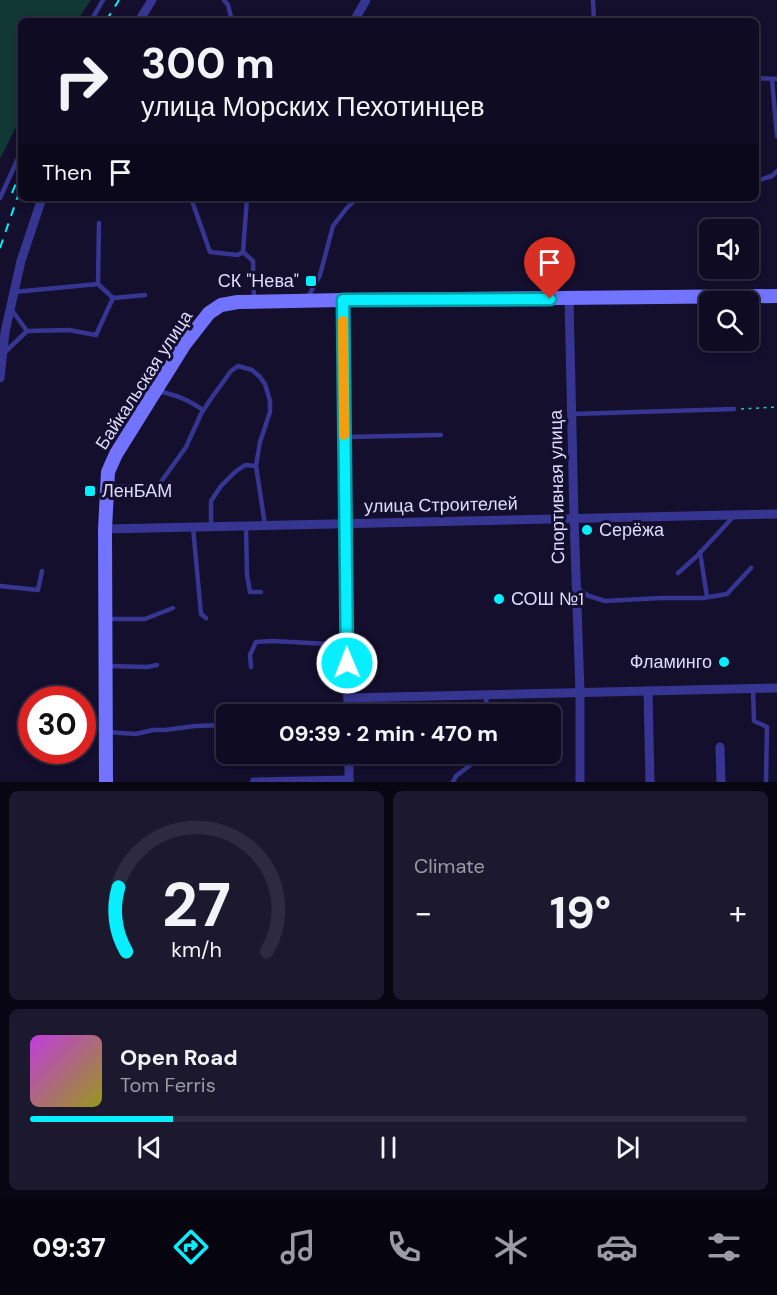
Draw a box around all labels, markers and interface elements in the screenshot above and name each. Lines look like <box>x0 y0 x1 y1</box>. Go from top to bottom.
text: 300 m <box>141 36 275 91</box>
icon: right <box>42 42 120 120</box>
text: улица Морских Пехотинцев <box>141 89 485 124</box>
icon: arrive <box>104 156 137 189</box>
text: Then <box>42 158 92 187</box>
map controls <box>699 219 759 351</box>
button: sound <box>699 219 759 279</box>
pin <box>524 237 575 299</box>
icon: arrive <box>533 246 566 279</box>
place label: СК "Нева" <box>218 269 299 293</box>
marker: СК "Нева" <box>304 274 318 288</box>
button: search <box>699 291 759 351</box>
street label: Байкальская улица <box>90 305 199 454</box>
street label: Спортивная улица <box>544 409 570 564</box>
place label: ЛенБАМ <box>102 479 172 503</box>
marker: ЛенБАМ <box>83 484 97 498</box>
street label: улица Строителей <box>364 492 518 518</box>
place label: Серёжа <box>599 518 665 542</box>
marker: Серёжа <box>580 523 594 537</box>
place label: СОШ №1 <box>511 587 584 611</box>
marker: СОШ №1 <box>492 592 506 606</box>
position arrow <box>315 631 379 695</box>
place label: Фламинго <box>630 650 712 674</box>
marker: Фламинго <box>717 655 731 669</box>
speed limit sign: 30 <box>18 686 96 764</box>
text: 09:39 · 2 min · 470 m <box>279 719 498 748</box>
text: Climate <box>414 853 485 879</box>
text: 27 <box>162 864 231 945</box>
text: 19° <box>550 883 611 942</box>
text: − <box>414 891 432 934</box>
text: + <box>729 891 747 934</box>
text: km/h <box>171 937 222 965</box>
text: Open Road <box>120 1043 238 1072</box>
text: Tom Ferris <box>120 1072 216 1098</box>
icon: previous <box>133 1131 166 1164</box>
icon: pause <box>372 1131 405 1164</box>
icon: next <box>611 1131 644 1164</box>
icon: directions <box>170 1226 212 1268</box>
icon: music <box>277 1226 319 1268</box>
icon: phone <box>383 1226 425 1268</box>
icon: climate <box>490 1226 532 1268</box>
icon: car <box>596 1226 638 1268</box>
icon: filters <box>703 1226 745 1268</box>
text: 09:37 <box>32 1230 106 1265</box>

